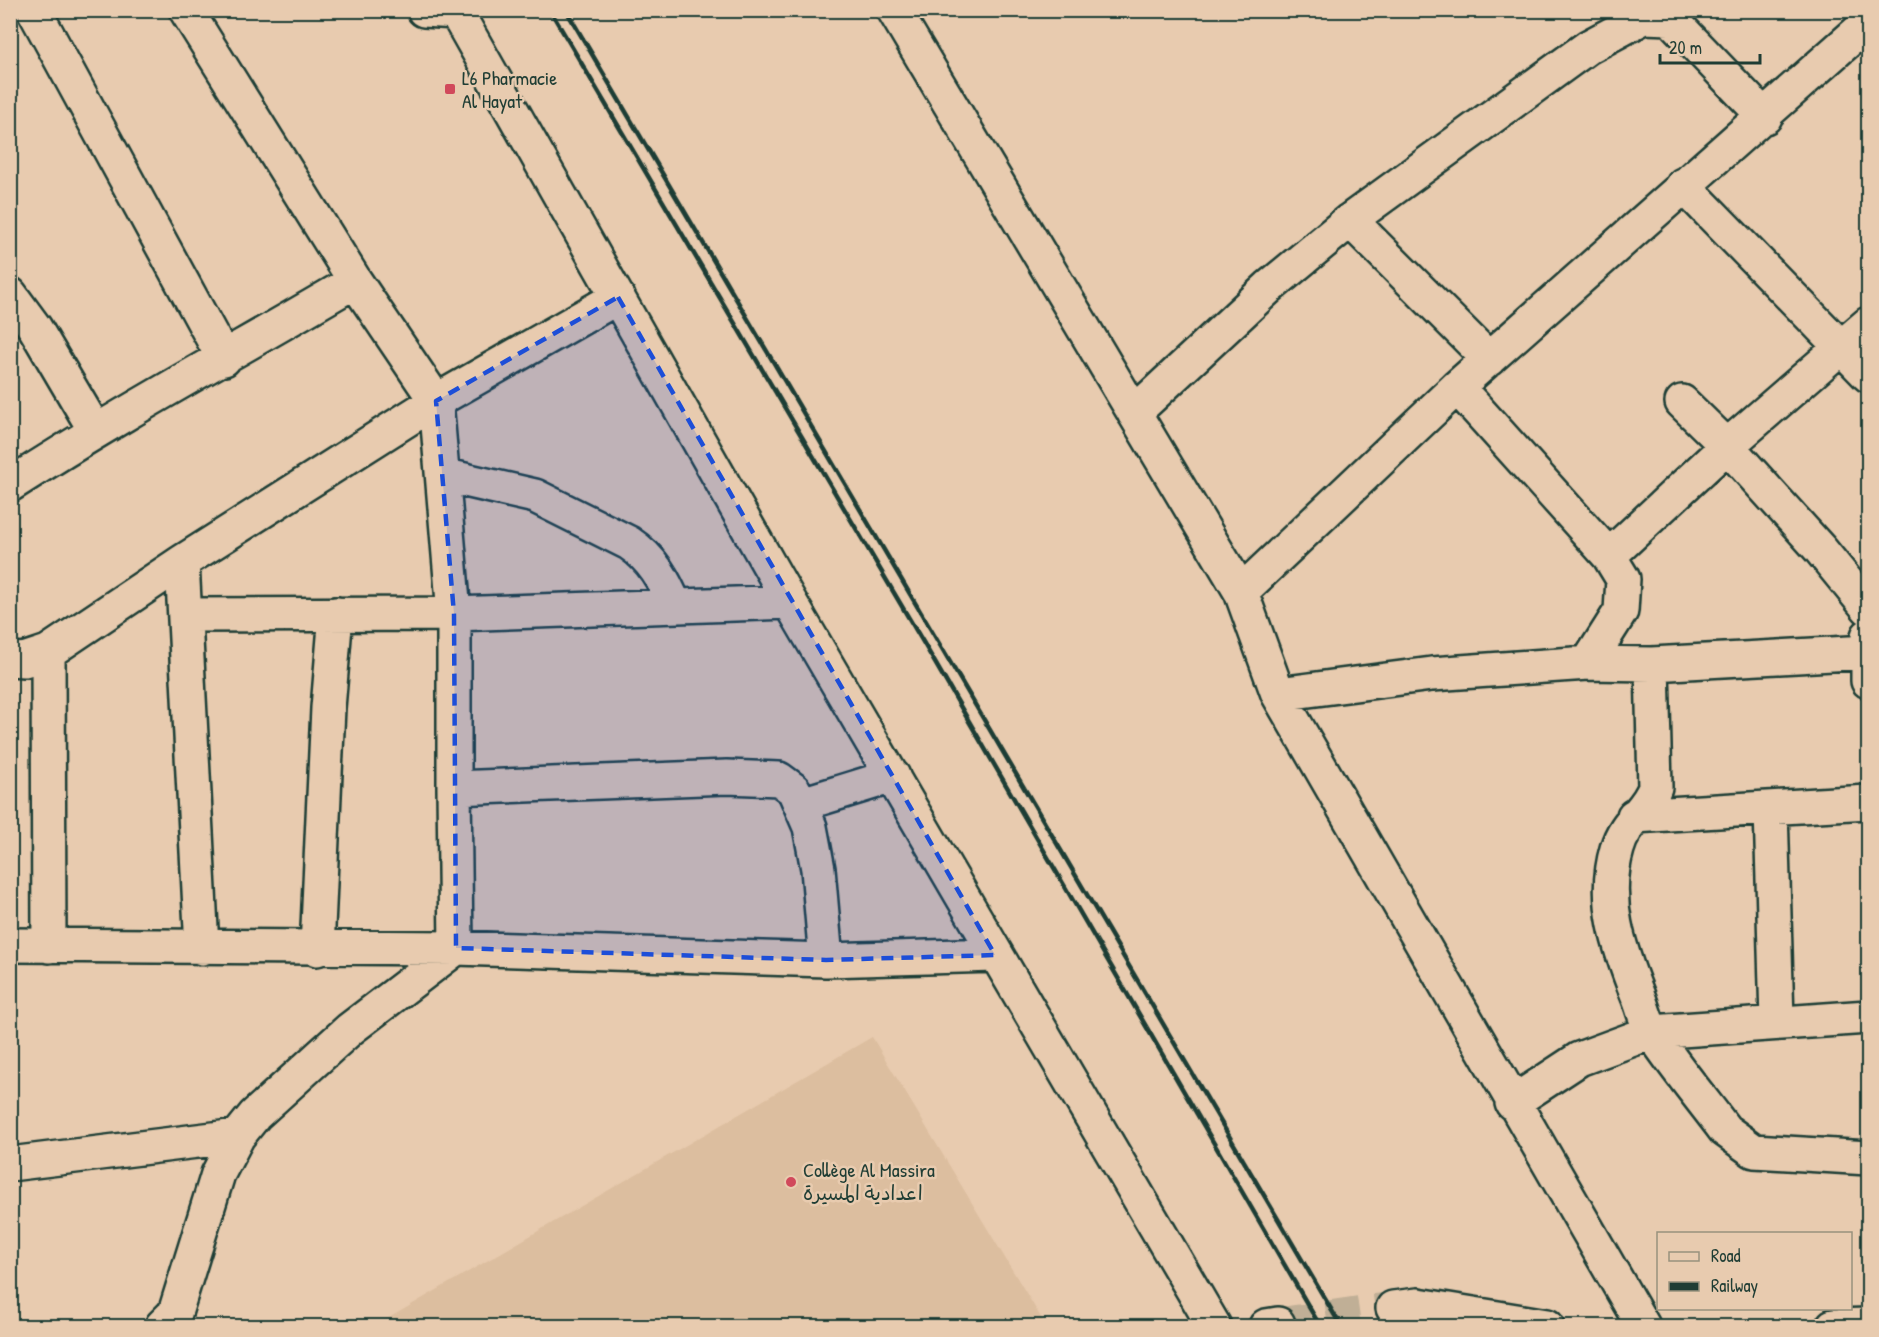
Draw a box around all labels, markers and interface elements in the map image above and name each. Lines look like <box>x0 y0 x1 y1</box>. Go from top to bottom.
scale bar <box>1660 27 1760 65</box>
text: 20 m <box>1669 35 1702 60</box>
place label: L6 Pharmacie Al Hayat <box>462 64 557 114</box>
marker: L6 Pharmacie Al Hayat <box>443 82 457 96</box>
place label: Collège Al Massira اعدادية المسيرة <box>803 1156 935 1206</box>
marker: Collège Al Massira اعدادية المسيرة <box>784 1175 798 1189</box>
legend <box>1657 1232 1852 1310</box>
text: Road <box>1711 1243 1741 1268</box>
text: Railway <box>1711 1273 1758 1298</box>

